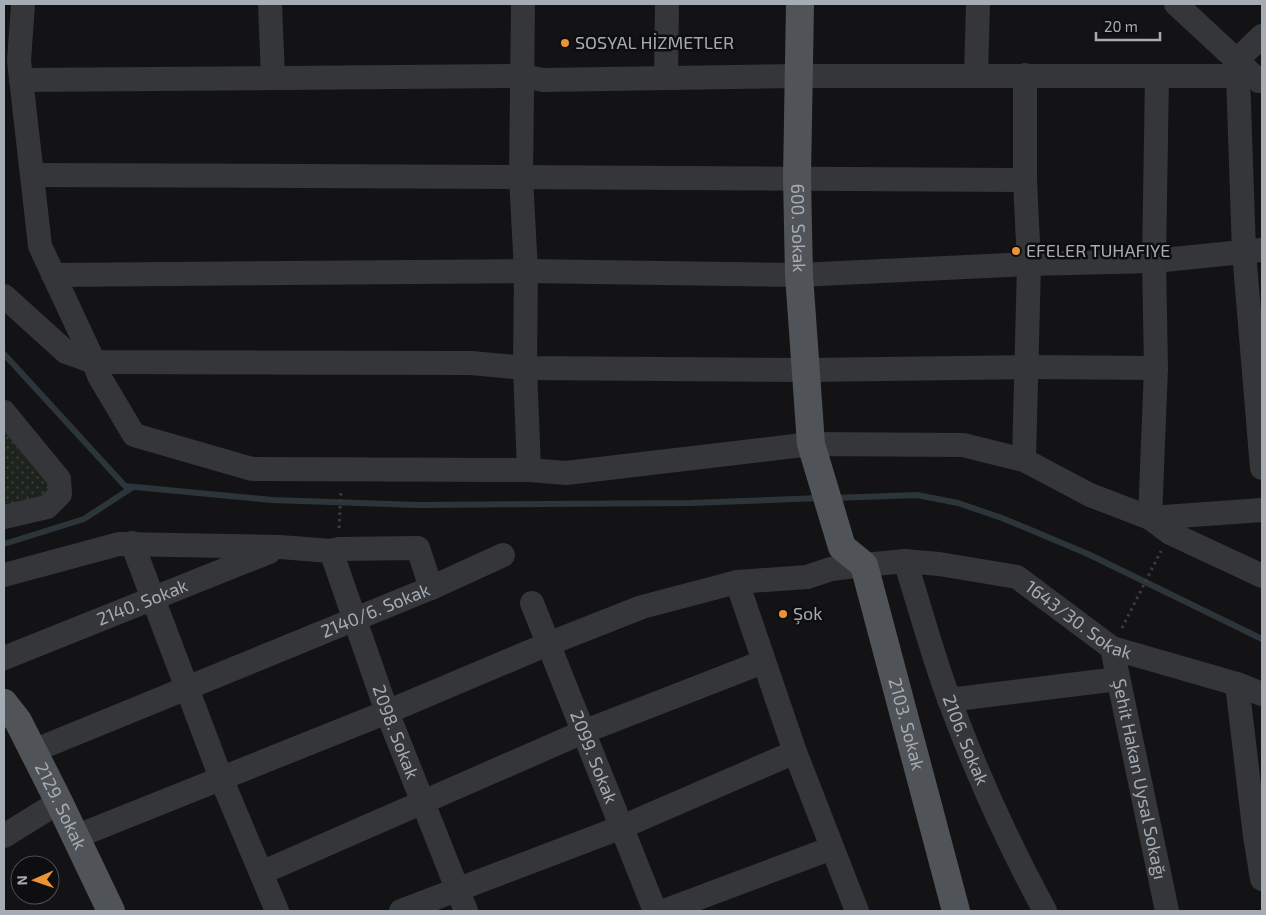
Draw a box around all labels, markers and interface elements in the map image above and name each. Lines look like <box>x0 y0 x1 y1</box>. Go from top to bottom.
scale bar <box>1096 10 1160 42</box>
text: 20 m <box>1104 17 1138 35</box>
place label: SOSYAL HİZMETLER <box>575 31 734 53</box>
marker: SOSYAL HİZMETLER <box>559 37 571 49</box>
street label: 600. Sokak <box>787 183 811 273</box>
place label: EFELER TUHAFIYE <box>1026 239 1170 261</box>
marker: EFELER TUHAFIYE <box>1010 245 1022 257</box>
street label: 2140. Sokak <box>93 574 191 630</box>
street label: 1643/30. Sokak <box>1021 575 1134 663</box>
street label: 2140/6. Sokak <box>317 578 433 642</box>
place label: Şok <box>793 602 822 625</box>
marker: Şok <box>777 608 789 620</box>
street label: 2103. Sokak <box>884 675 930 772</box>
street label: Şehit Hakan Uysal Sokağı <box>1108 677 1172 881</box>
street label: 2098. Sokak <box>368 682 424 782</box>
street label: 2106. Sokak <box>938 692 994 788</box>
street label: 2099. Sokak <box>566 707 623 807</box>
street label: 2129. Sokak <box>31 758 92 853</box>
north arrow <box>10 855 60 905</box>
text: N <box>13 875 30 886</box>

